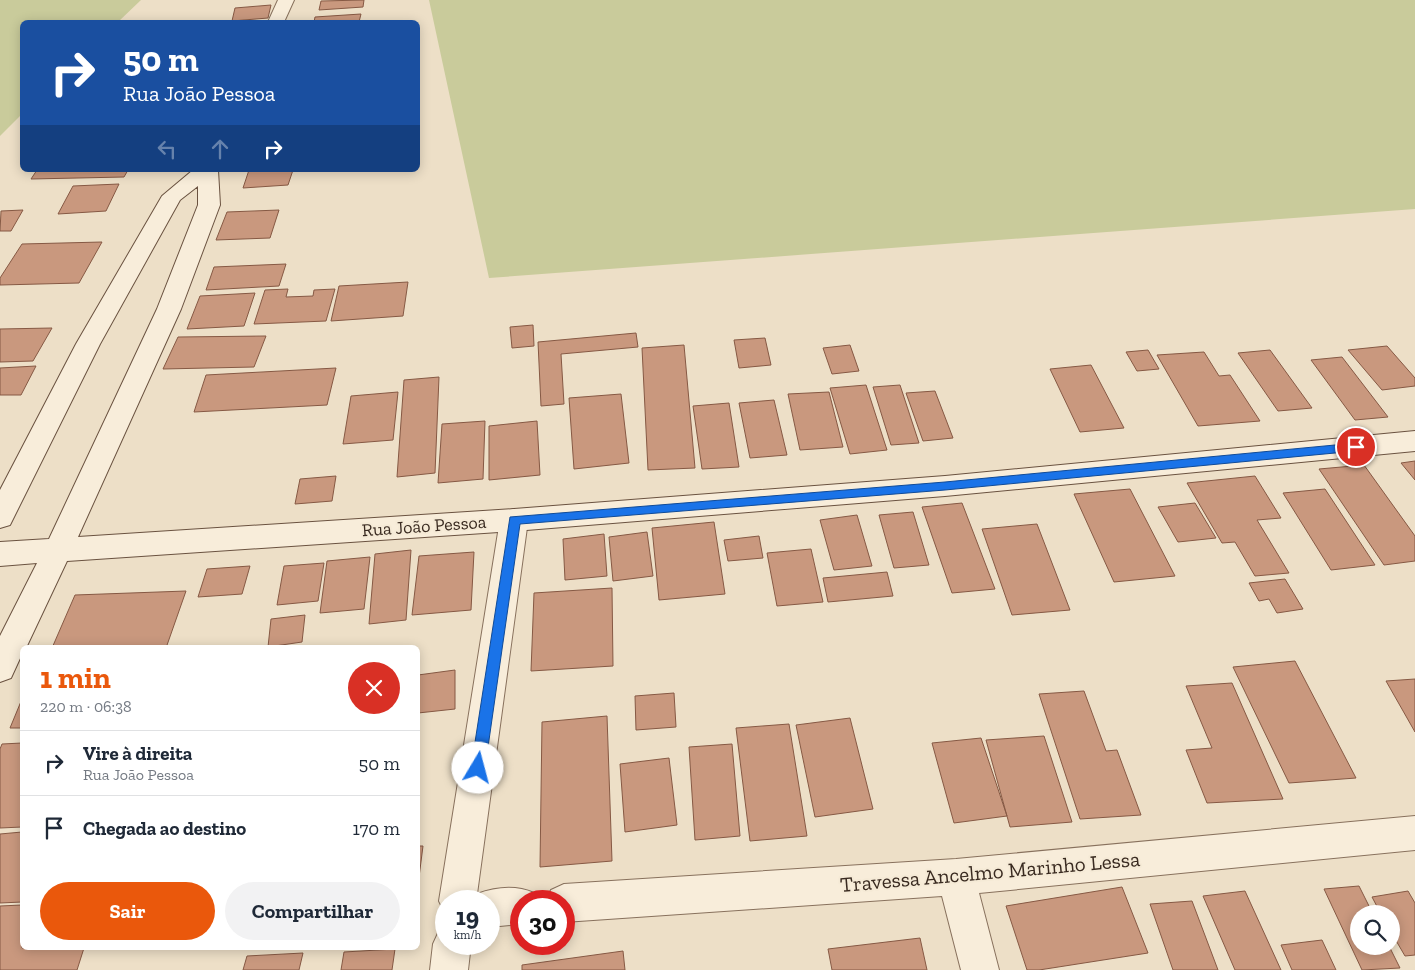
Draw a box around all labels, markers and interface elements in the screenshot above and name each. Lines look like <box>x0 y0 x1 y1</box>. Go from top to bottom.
text: 50 m <box>123 38 199 80</box>
icon: right <box>40 40 105 105</box>
text: Rua João Pessoa <box>123 80 275 107</box>
icon: left <box>153 135 181 163</box>
icon: ahead <box>206 135 234 163</box>
icon: right <box>259 135 287 163</box>
pin <box>1335 426 1377 468</box>
icon: arrive <box>1342 433 1370 461</box>
street label: Rua João Pessoa <box>361 511 487 541</box>
text: 1 min <box>40 660 111 696</box>
button: close <box>348 662 400 714</box>
text: 220 m · 06:38 <box>40 697 132 716</box>
position arrow <box>451 741 503 793</box>
text: Vire à direita <box>83 742 192 765</box>
icon: right <box>40 749 68 777</box>
text: 50 m <box>359 752 400 775</box>
text: Rua João Pessoa <box>83 765 194 784</box>
icon: arrive <box>40 814 68 842</box>
text: Chegada ao destino <box>83 817 246 840</box>
text: 170 m <box>352 817 400 840</box>
street label: Travessa Ancelmo Marinho Lessa <box>839 846 1141 897</box>
button: Sair <box>40 882 215 940</box>
button: Compartilhar <box>225 882 400 940</box>
speed limit sign: 30 <box>510 890 575 955</box>
text: 19 <box>456 901 479 931</box>
map controls <box>1350 905 1400 955</box>
button: search <box>1350 905 1400 955</box>
text: km/h <box>454 928 481 942</box>

